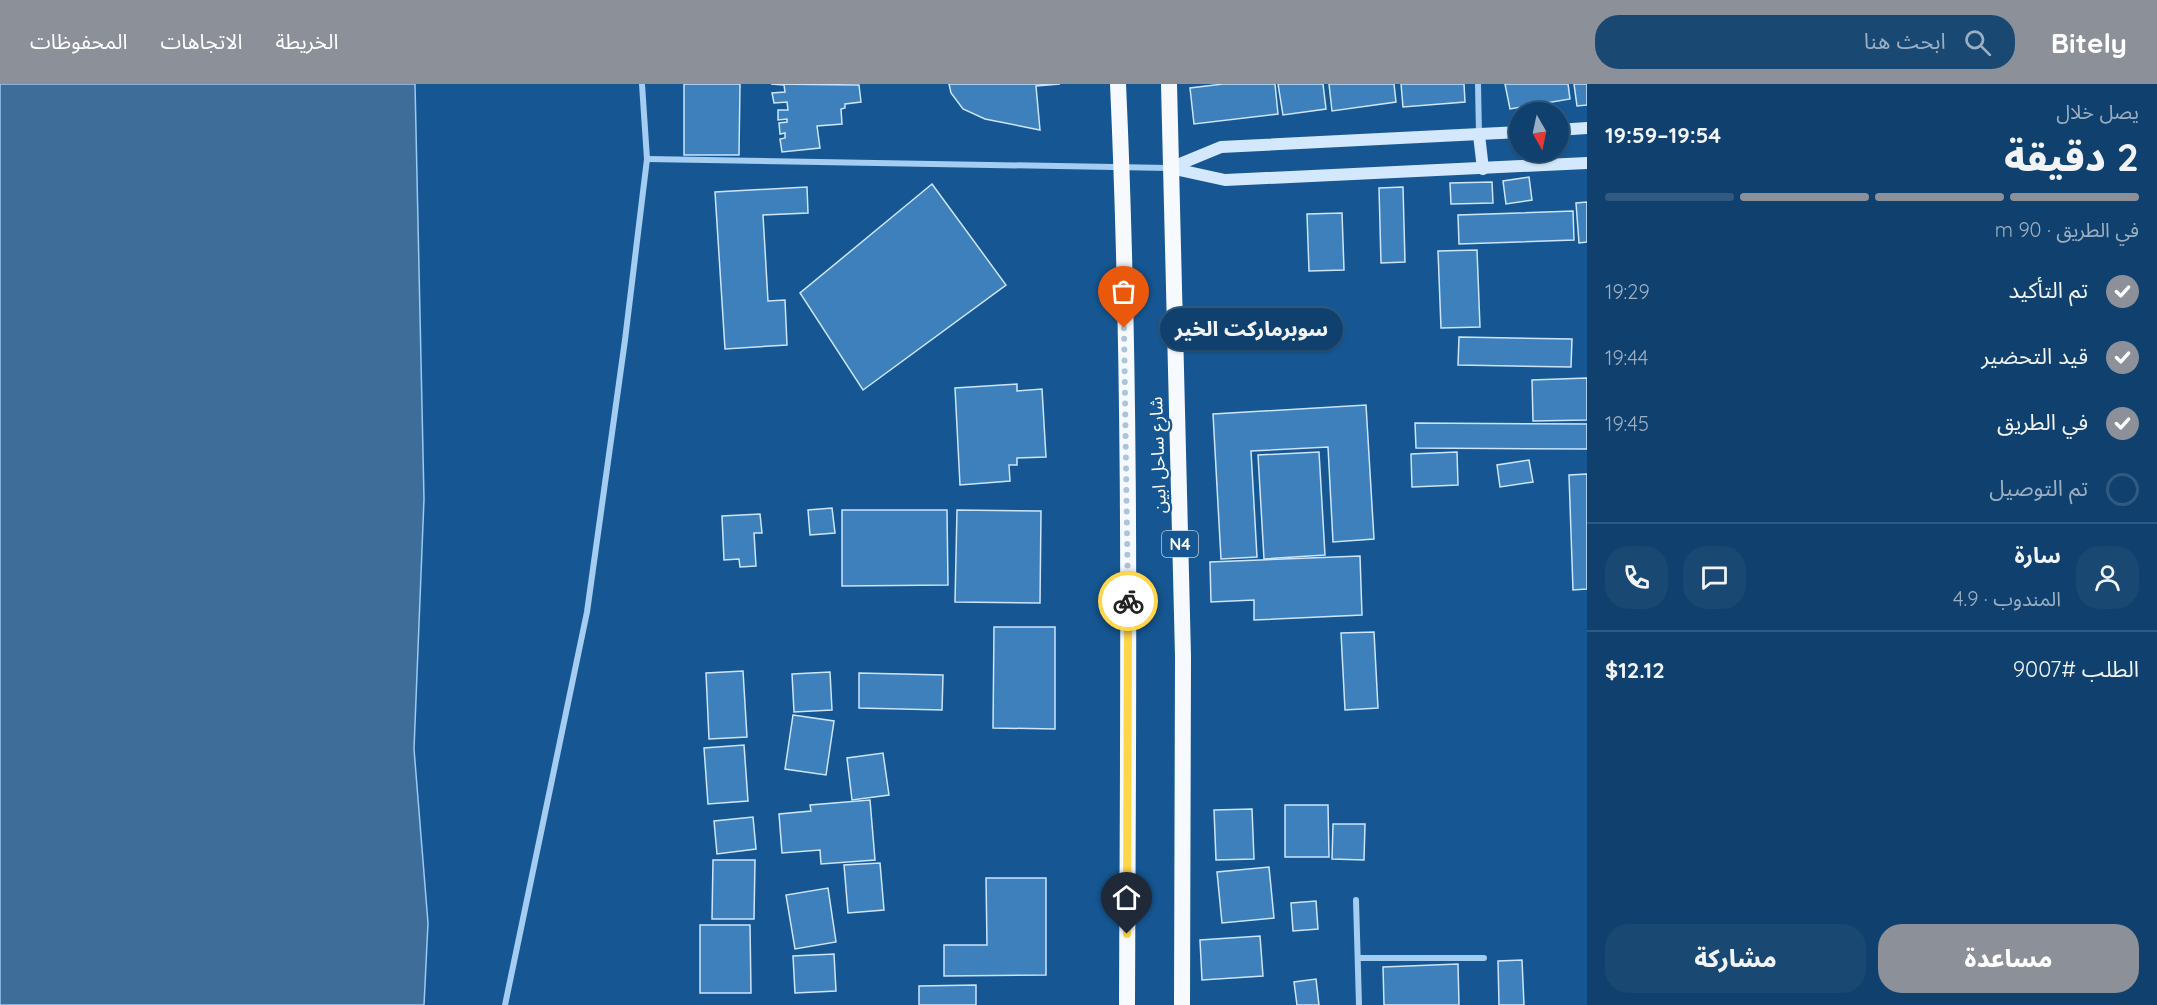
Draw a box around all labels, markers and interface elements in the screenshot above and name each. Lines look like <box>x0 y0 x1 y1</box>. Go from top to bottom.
search box <box>1595 15 2015 69</box>
text: Bitely <box>2051 25 2127 60</box>
icon: search <box>1961 26 1994 59</box>
text: ابحث هنا <box>1864 27 1946 55</box>
text: المحفوظات <box>30 28 127 54</box>
text: الاتجاهات <box>160 28 242 54</box>
text: الخريطة <box>275 28 338 54</box>
text: يصل خلال <box>2056 99 2139 124</box>
north arrow <box>1509 102 1569 162</box>
map controls <box>1509 102 1569 162</box>
text: 19:54–19:59 <box>1605 121 1721 149</box>
text: 2 دقيقة <box>2004 132 2139 181</box>
text: في الطريق · 90 m <box>1995 217 2139 242</box>
pin <box>1098 266 1149 328</box>
icon: bag <box>1107 275 1140 308</box>
icon: check <box>2106 275 2139 308</box>
text: تم التأكيد <box>2009 276 2088 304</box>
text: 19:29 <box>1605 279 1650 304</box>
callout: سوبرماركت الخير <box>1160 307 1343 349</box>
text: سوبرماركت الخير <box>1175 316 1328 341</box>
icon: check <box>2106 341 2139 374</box>
text: قيد التحضير <box>1981 342 2088 370</box>
text: 19:44 <box>1605 345 1648 370</box>
street label: شارع ساحل ابين <box>1144 396 1174 514</box>
icon: check <box>2106 407 2139 440</box>
text: في الطريق <box>1997 408 2088 436</box>
text: 19:45 <box>1605 411 1649 436</box>
text: تم التوصيل <box>1989 474 2088 502</box>
road number: N4 <box>1162 531 1198 557</box>
text: سارة <box>2015 541 2061 569</box>
button: phone <box>1605 546 1668 609</box>
button: chat <box>1683 546 1746 609</box>
button: person <box>2076 546 2139 609</box>
courier <box>1098 571 1158 631</box>
icon: bike <box>1112 585 1145 618</box>
text: المندوب · 4.9 <box>1953 586 2061 611</box>
text: الطلب #9007 <box>2013 655 2139 683</box>
text: $12.12 <box>1605 656 1665 684</box>
pin <box>1101 872 1152 934</box>
icon: home <box>1110 881 1143 914</box>
button: مشاركة <box>1605 924 1866 993</box>
button: مساعدة <box>1878 924 2139 993</box>

